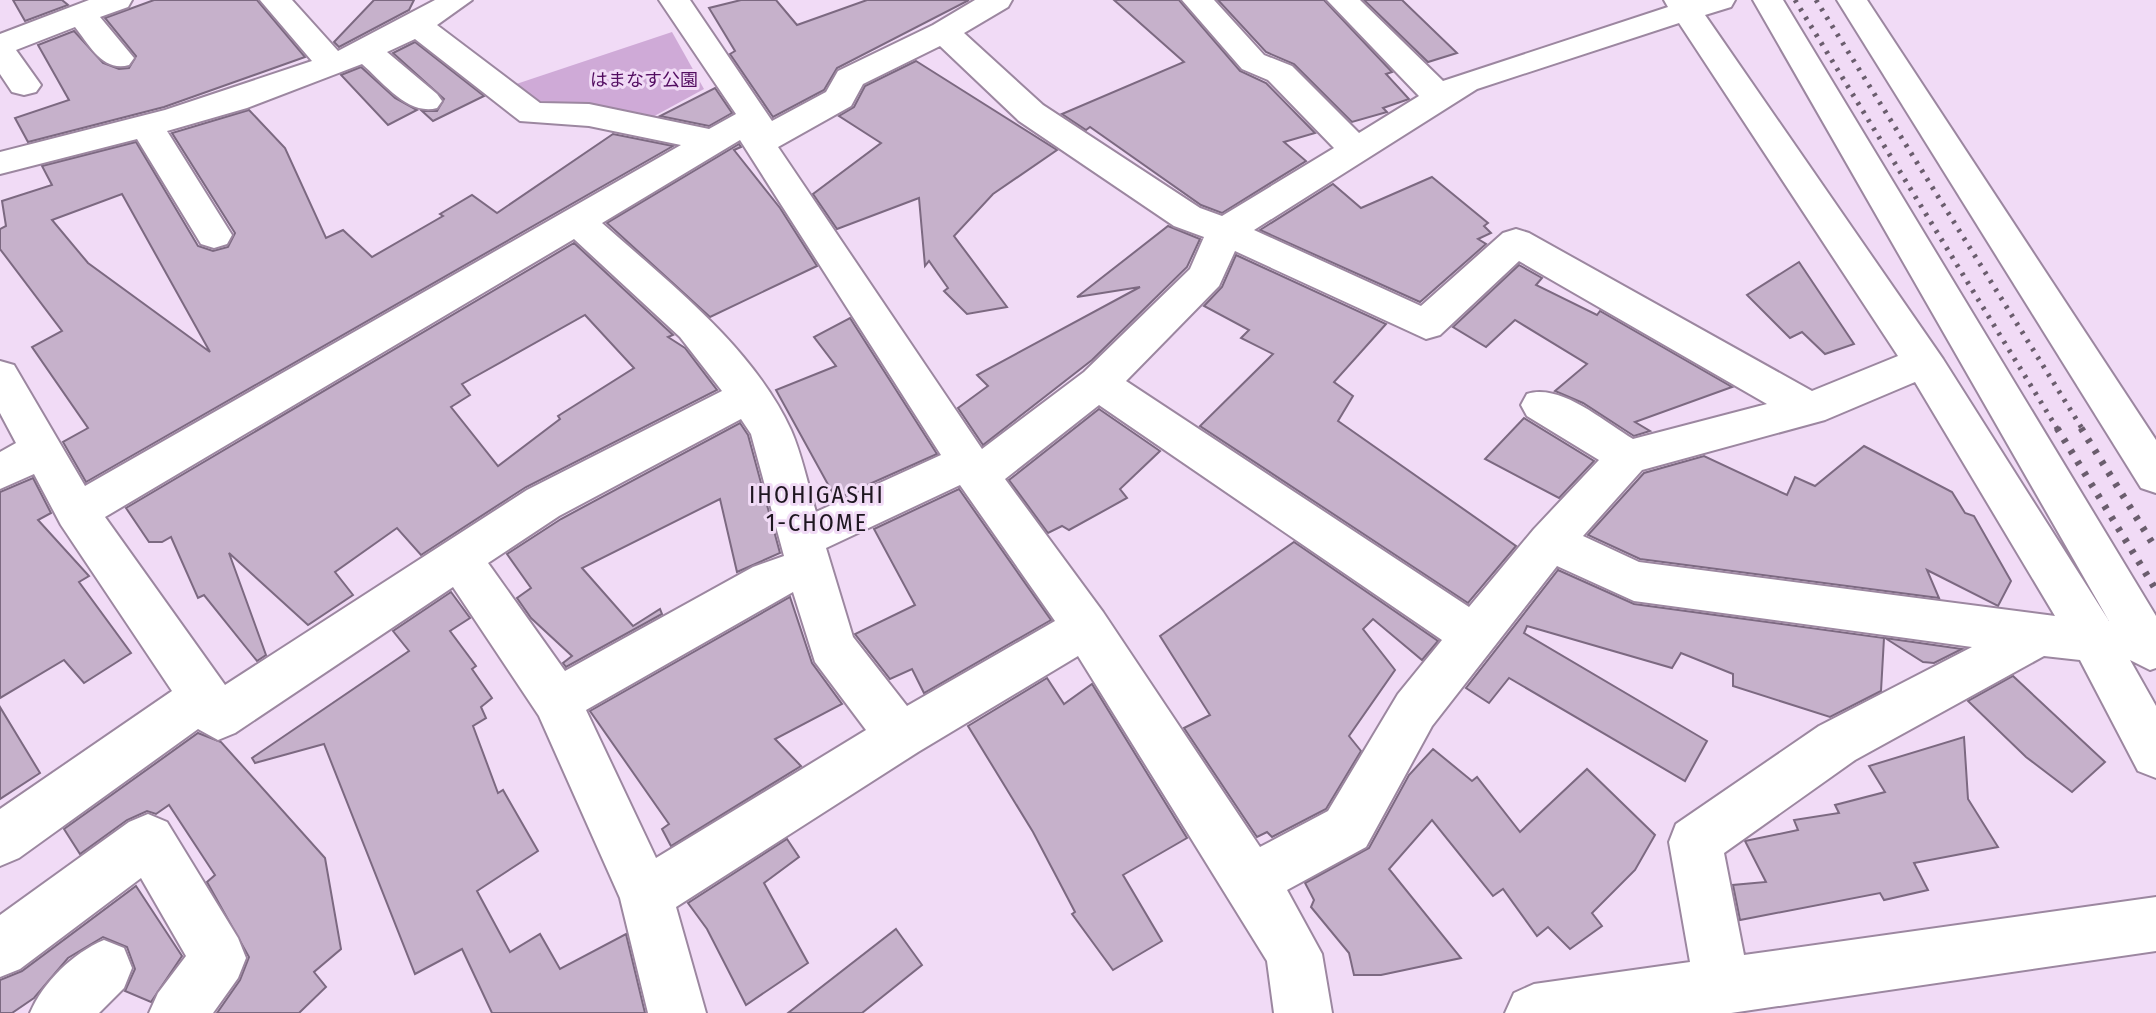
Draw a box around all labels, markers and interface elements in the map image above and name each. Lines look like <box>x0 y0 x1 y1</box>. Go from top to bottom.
park label: はまなす公園 <box>590 69 698 91</box>
district label: IHOHIGASHI 1-CHOME <box>749 481 885 537</box>

